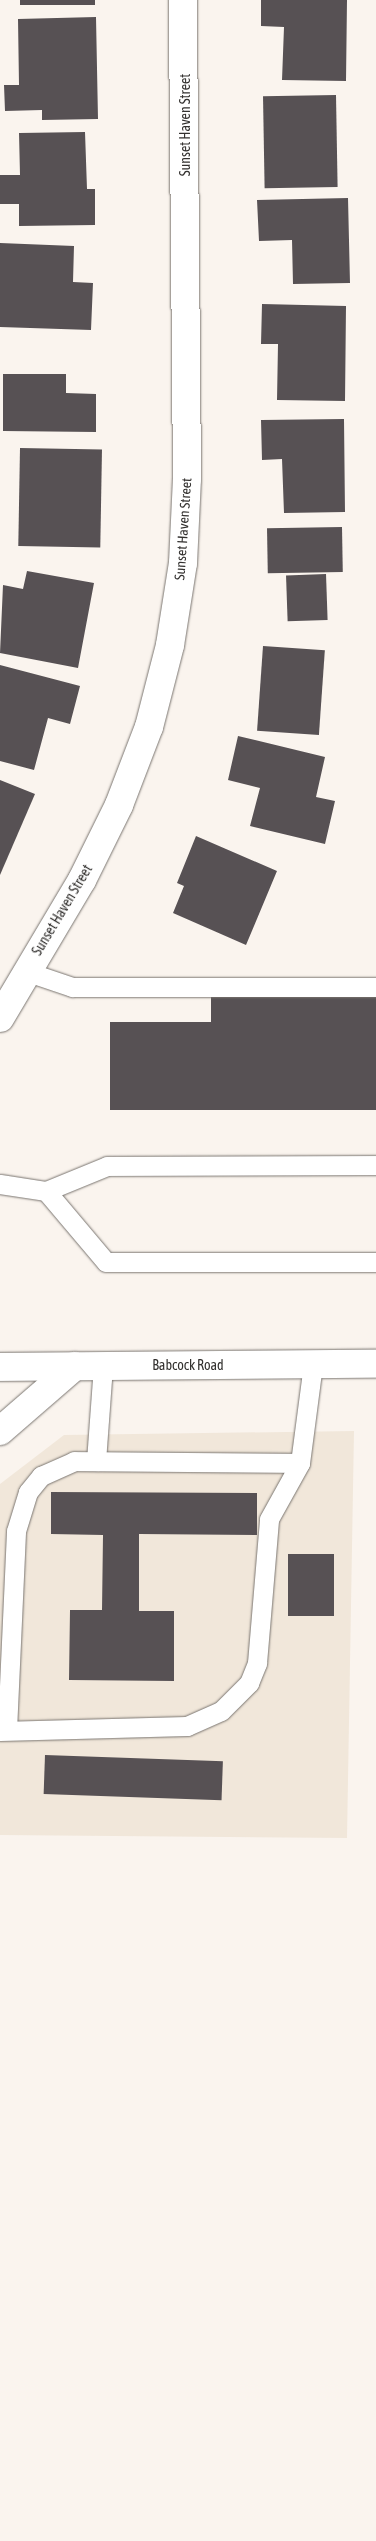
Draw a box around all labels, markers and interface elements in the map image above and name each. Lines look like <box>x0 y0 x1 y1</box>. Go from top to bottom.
street label: Sunset Haven Street <box>177 74 193 176</box>
street label: Sunset Haven Street <box>171 477 195 581</box>
street label: Sunset Haven Street <box>28 862 96 958</box>
street label: Babcock Road <box>152 1357 224 1373</box>

